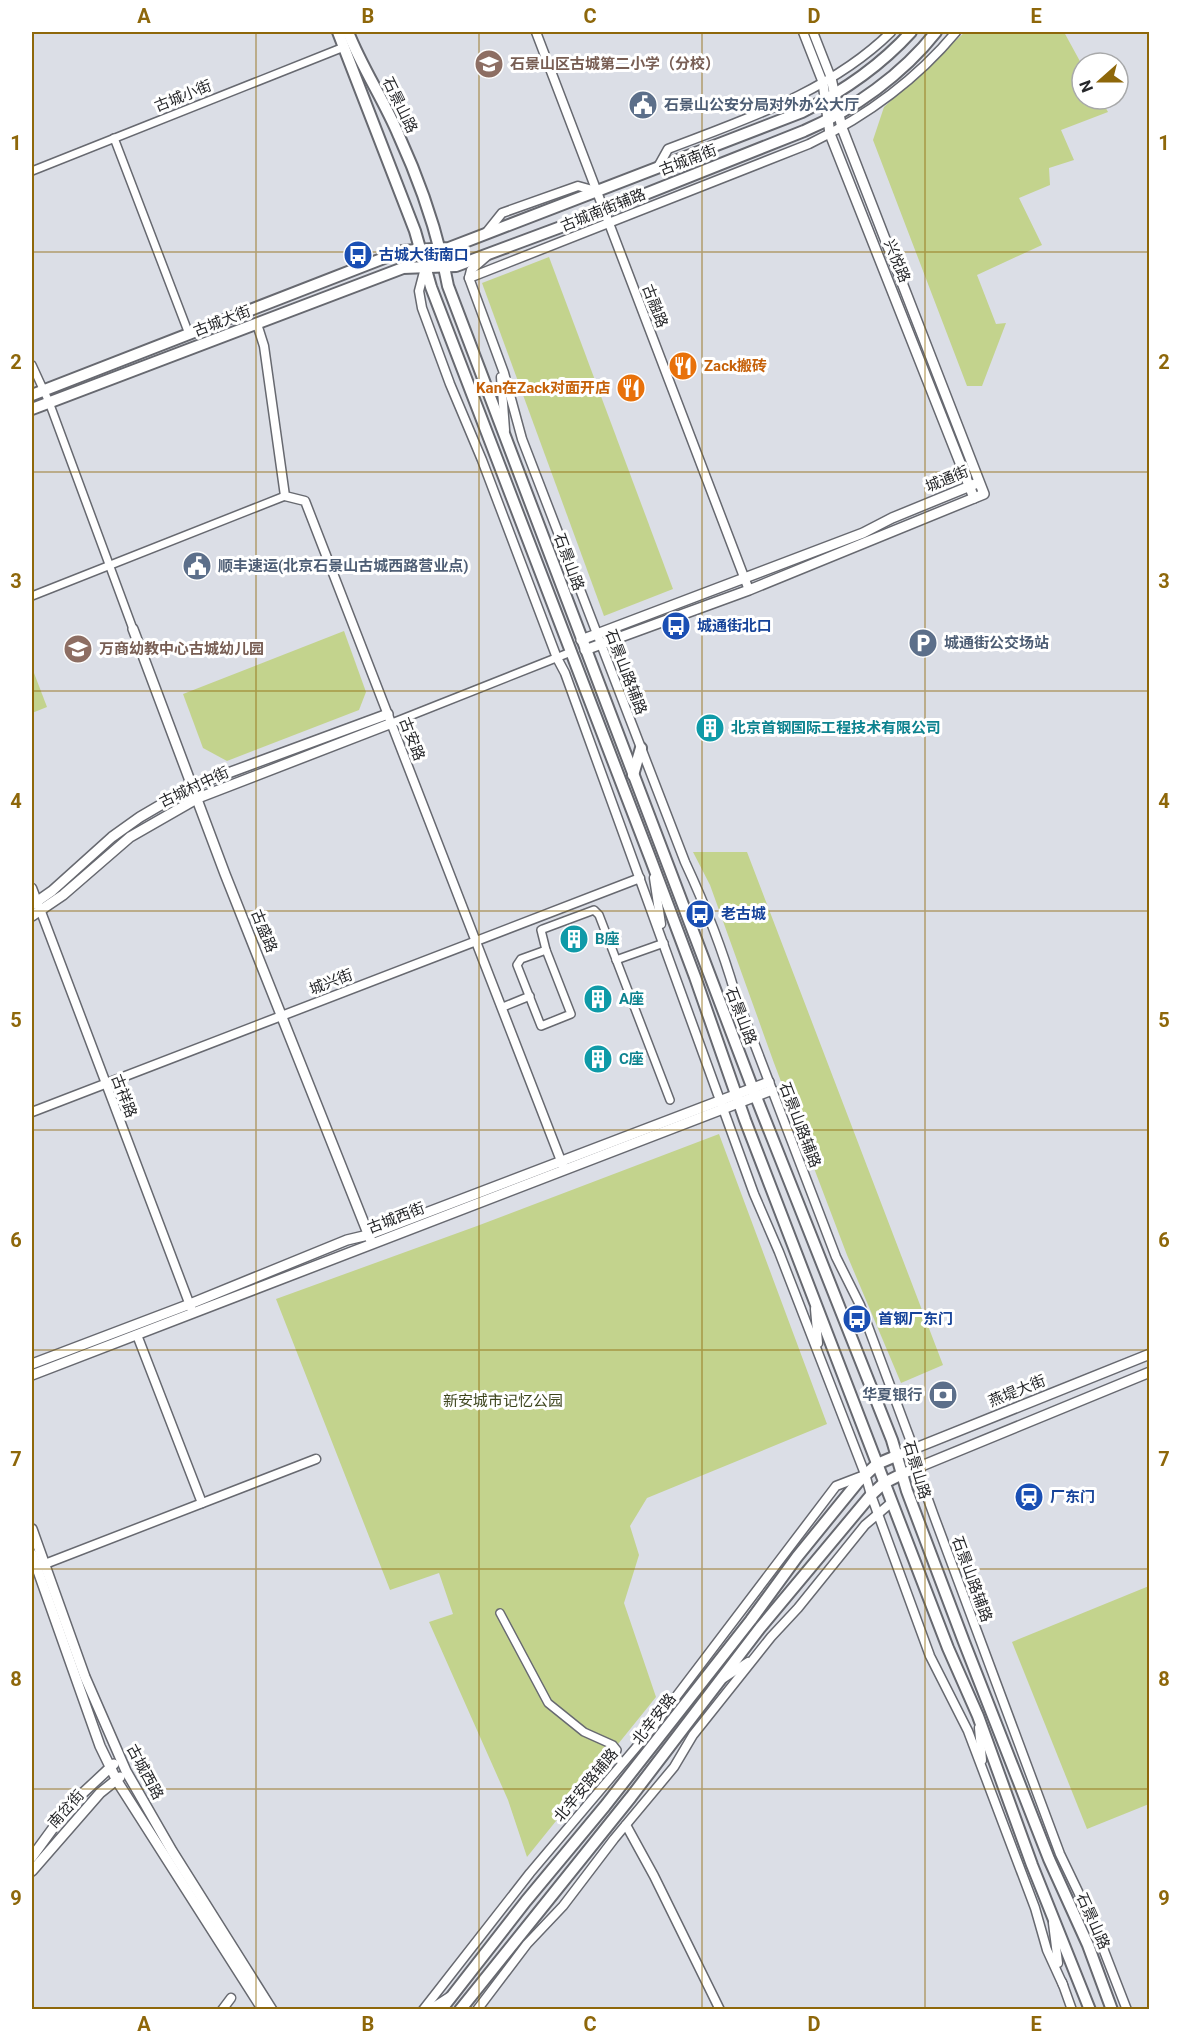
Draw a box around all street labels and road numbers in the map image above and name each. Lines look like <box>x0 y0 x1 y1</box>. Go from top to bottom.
street label: 石景山路 <box>379 74 421 136</box>
street label: 古城小街 <box>152 76 214 116</box>
street label: 古城南街 <box>657 141 719 179</box>
street label: 古城南街辅路 <box>558 185 648 235</box>
street label: 兴悦路 <box>880 237 914 285</box>
street label: 古融路 <box>639 282 671 330</box>
street label: 古城大街 <box>191 302 253 340</box>
street label: 城通街 <box>923 462 971 496</box>
street label: 石景山路 <box>550 531 588 593</box>
street label: 石景山路辅路 <box>601 627 651 717</box>
street label: 古安路 <box>396 715 428 763</box>
street label: 古城村中街 <box>156 763 232 811</box>
street label: 古盛路 <box>247 907 281 955</box>
street label: 城兴街 <box>307 966 355 998</box>
street label: 石景山路 <box>722 985 760 1047</box>
street label: 古祥路 <box>108 1072 140 1120</box>
street label: 石景山路辅路 <box>775 1080 825 1170</box>
street label: 古城西街 <box>365 1199 427 1237</box>
street label: 燕堤大街 <box>986 1371 1048 1411</box>
street label: 石景山路 <box>900 1439 934 1501</box>
street label: 石景山路辅路 <box>948 1534 996 1624</box>
street label: 北辛安路 <box>628 1690 680 1748</box>
street label: 古城西路 <box>123 1741 167 1803</box>
street label: 北辛安路辅路 <box>550 1745 622 1825</box>
street label: 南岔街 <box>44 1786 88 1832</box>
street label: 石景山路 <box>1073 1890 1113 1952</box>

